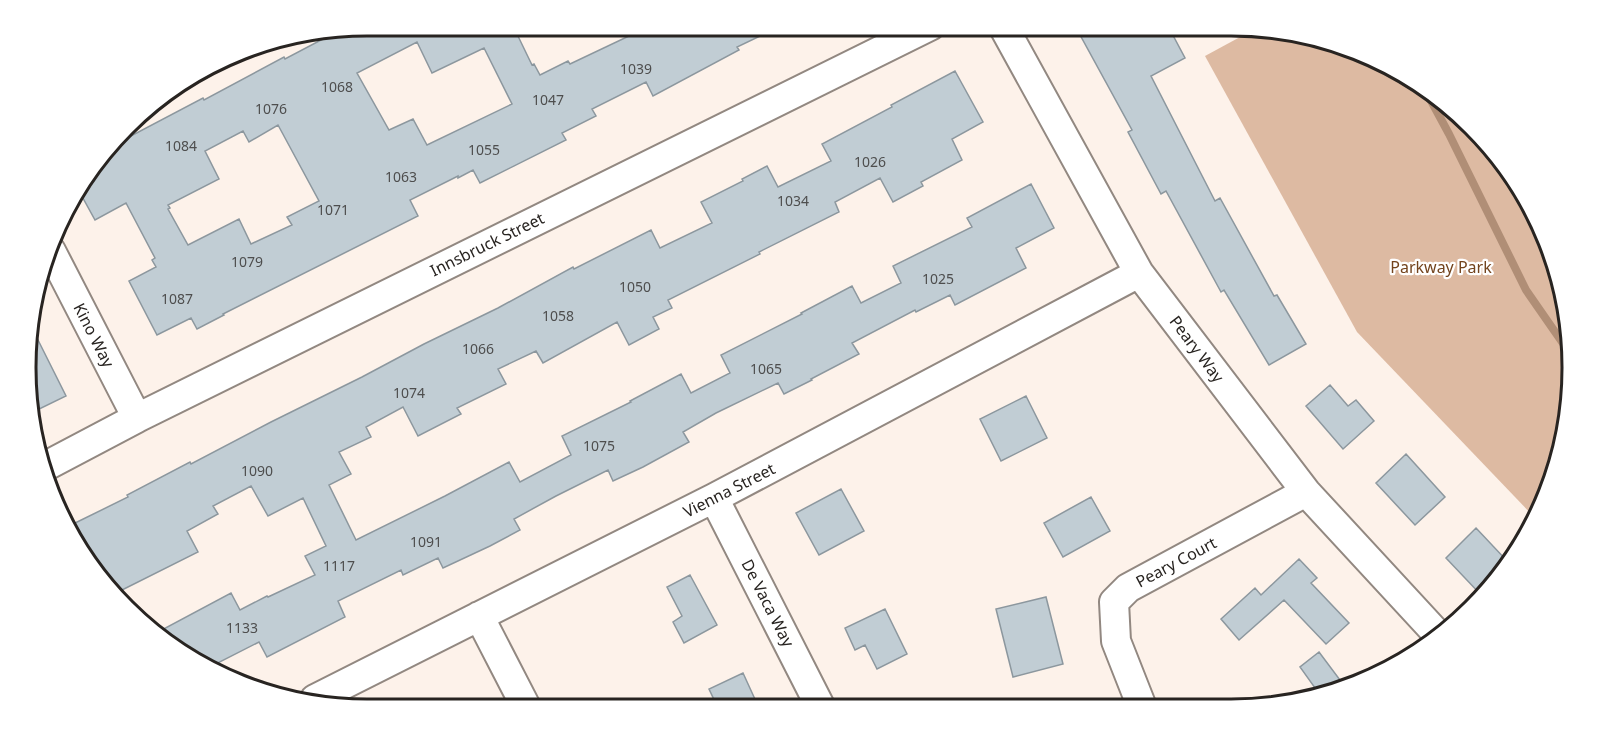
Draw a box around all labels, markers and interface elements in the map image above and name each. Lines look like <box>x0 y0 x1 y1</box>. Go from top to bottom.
house number: 1039 <box>620 59 652 78</box>
house number: 1068 <box>321 77 353 96</box>
house number: 1047 <box>532 90 564 109</box>
house number: 1076 <box>255 99 287 118</box>
house number: 1084 <box>165 136 197 155</box>
house number: 1055 <box>468 140 500 159</box>
house number: 1026 <box>854 152 886 171</box>
house number: 1063 <box>385 167 417 186</box>
house number: 1034 <box>777 191 809 210</box>
house number: 1071 <box>317 200 349 219</box>
street label: Innsbruck Street <box>426 207 548 281</box>
house number: 1079 <box>231 252 263 271</box>
park label: Parkway Park <box>1390 256 1492 278</box>
house number: 1025 <box>922 269 954 288</box>
house number: 1050 <box>619 277 651 296</box>
house number: 1087 <box>161 289 193 308</box>
street label: Kino Way <box>68 299 120 372</box>
house number: 1058 <box>542 306 574 325</box>
street label: Peary Way <box>1165 311 1230 388</box>
house number: 1066 <box>462 339 494 358</box>
house number: 1065 <box>750 359 782 378</box>
house number: 1074 <box>393 383 425 402</box>
house number: 1075 <box>583 436 615 455</box>
street label: Vienna Street <box>679 457 779 523</box>
house number: 1090 <box>241 461 273 480</box>
street label: Peary Court <box>1132 531 1221 593</box>
house number: 1091 <box>410 532 442 551</box>
street label: De Vaca Way <box>736 555 800 651</box>
house number: 1117 <box>323 556 355 575</box>
house number: 1133 <box>226 618 258 637</box>

